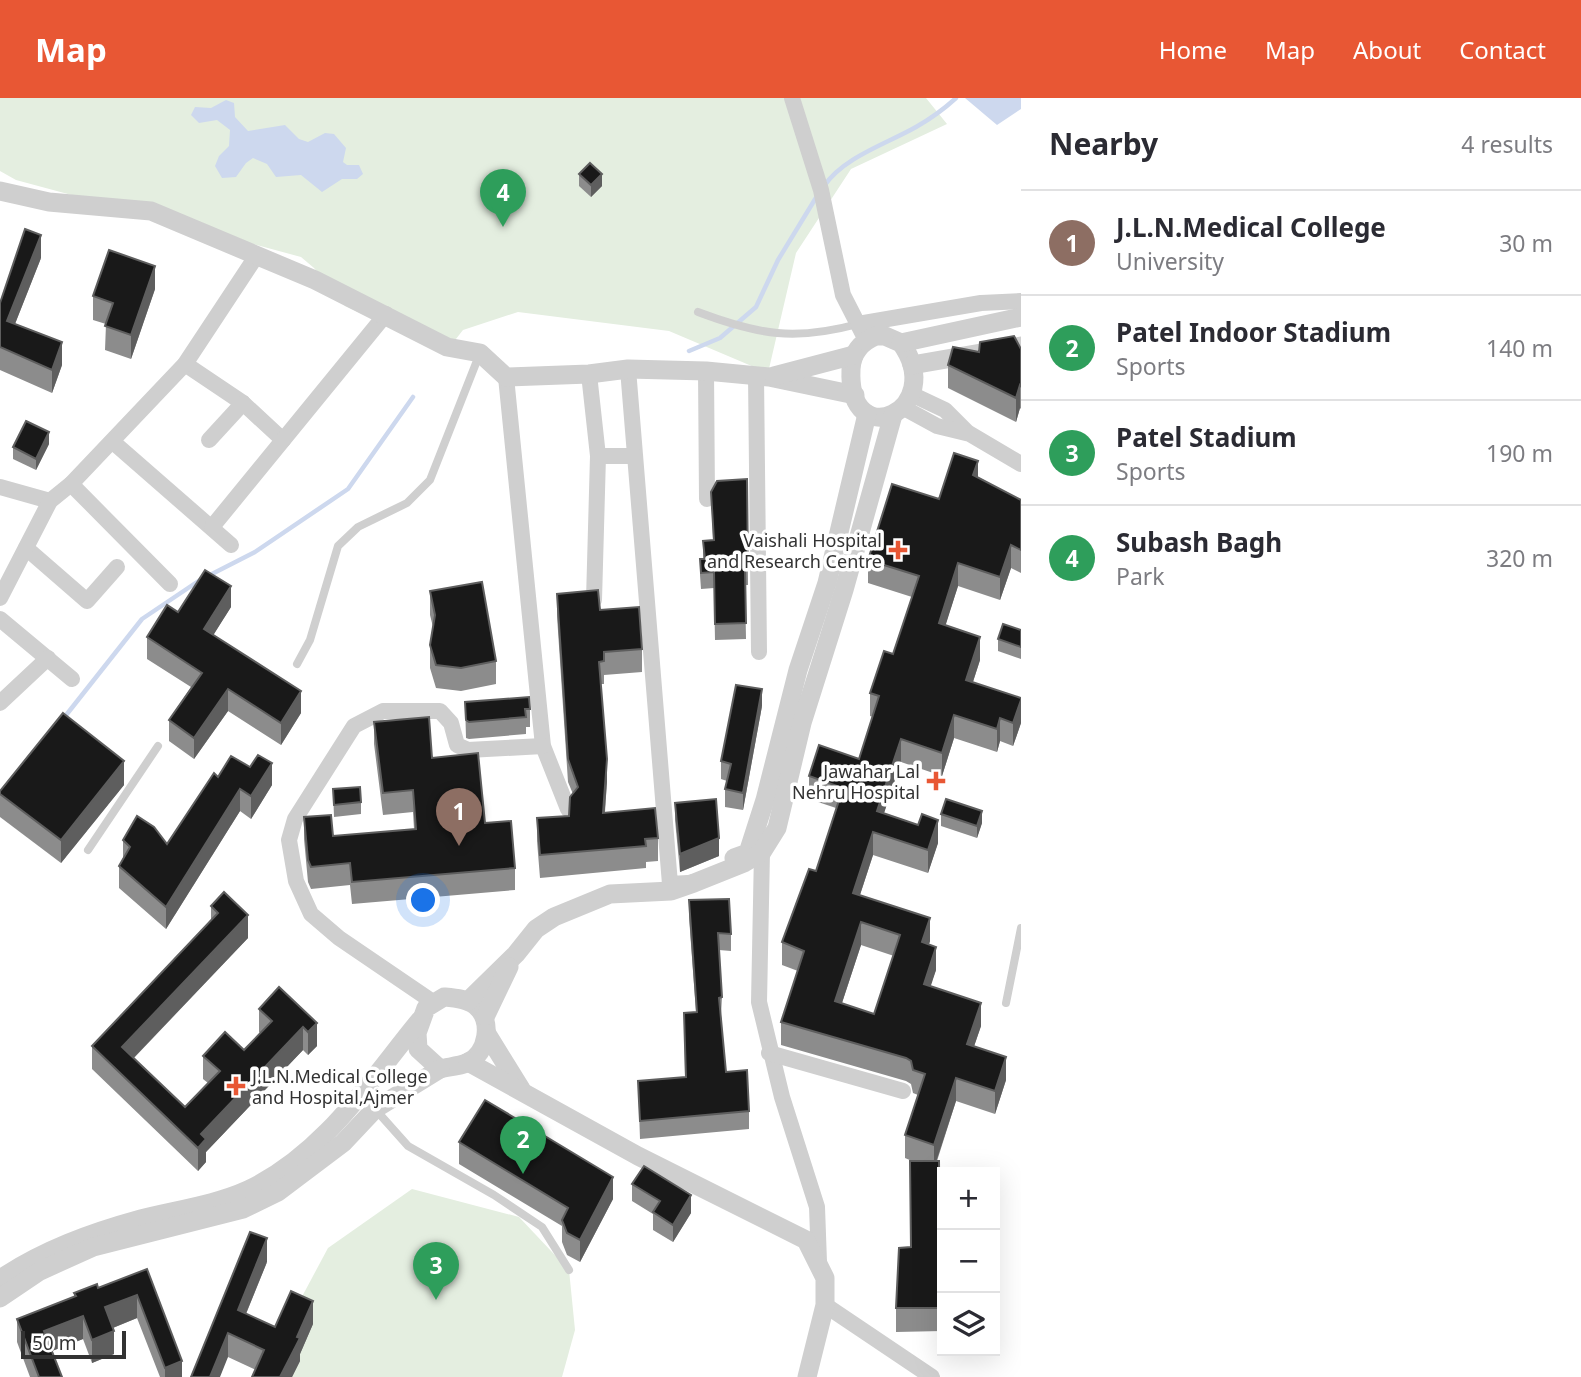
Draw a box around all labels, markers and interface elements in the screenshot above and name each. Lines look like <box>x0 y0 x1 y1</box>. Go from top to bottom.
text: Map <box>35 27 107 72</box>
text: Home <box>1159 33 1227 66</box>
text: Map <box>1265 33 1315 66</box>
text: About <box>1353 33 1421 66</box>
text: Contact <box>1459 33 1546 66</box>
text: Nearby <box>1049 123 1158 164</box>
text: 4 results <box>1461 128 1553 160</box>
pin: 4 <box>480 169 526 227</box>
text: J.L.N.Medical College <box>1116 209 1386 245</box>
text: 1 <box>1065 227 1079 259</box>
text: 30 m <box>1499 227 1553 259</box>
text: University <box>1116 245 1224 277</box>
text: Patel Indoor Stadium <box>1116 314 1391 350</box>
text: 2 <box>1065 332 1079 364</box>
text: 140 m <box>1486 332 1553 364</box>
text: Sports <box>1116 350 1186 382</box>
text: Patel Stadium <box>1116 419 1297 455</box>
text: 3 <box>1065 437 1079 469</box>
text: 190 m <box>1486 437 1553 469</box>
text: Sports <box>1116 455 1186 487</box>
text: Subash Bagh <box>1116 524 1282 560</box>
place label: Vaishali Hospital and Research Centre <box>707 528 882 573</box>
marker: Vaishali Hospital and Research Centre <box>888 540 908 560</box>
text: 4 <box>1065 542 1079 574</box>
text: 320 m <box>1486 542 1553 574</box>
text: Park <box>1116 560 1165 592</box>
place label: Jawahar Lal Nehru Hospital <box>792 759 920 804</box>
marker: Jawahar Lal Nehru Hospital <box>926 771 946 791</box>
pin: 1 <box>436 788 482 846</box>
your location <box>406 883 440 917</box>
place label: J.L.N.Medical College and Hospital,Ajmer <box>250 1064 428 1109</box>
marker: J.L.N.Medical College and Hospital,Ajmer <box>226 1076 246 1096</box>
pin: 2 <box>500 1116 546 1174</box>
map controls <box>937 1167 1000 1356</box>
button: + <box>937 1167 1000 1230</box>
button: − <box>937 1230 1000 1293</box>
pin: 3 <box>413 1242 459 1300</box>
button: layers <box>937 1293 1000 1356</box>
scale bar <box>21 1328 126 1360</box>
text: 50 m <box>32 1330 76 1356</box>

